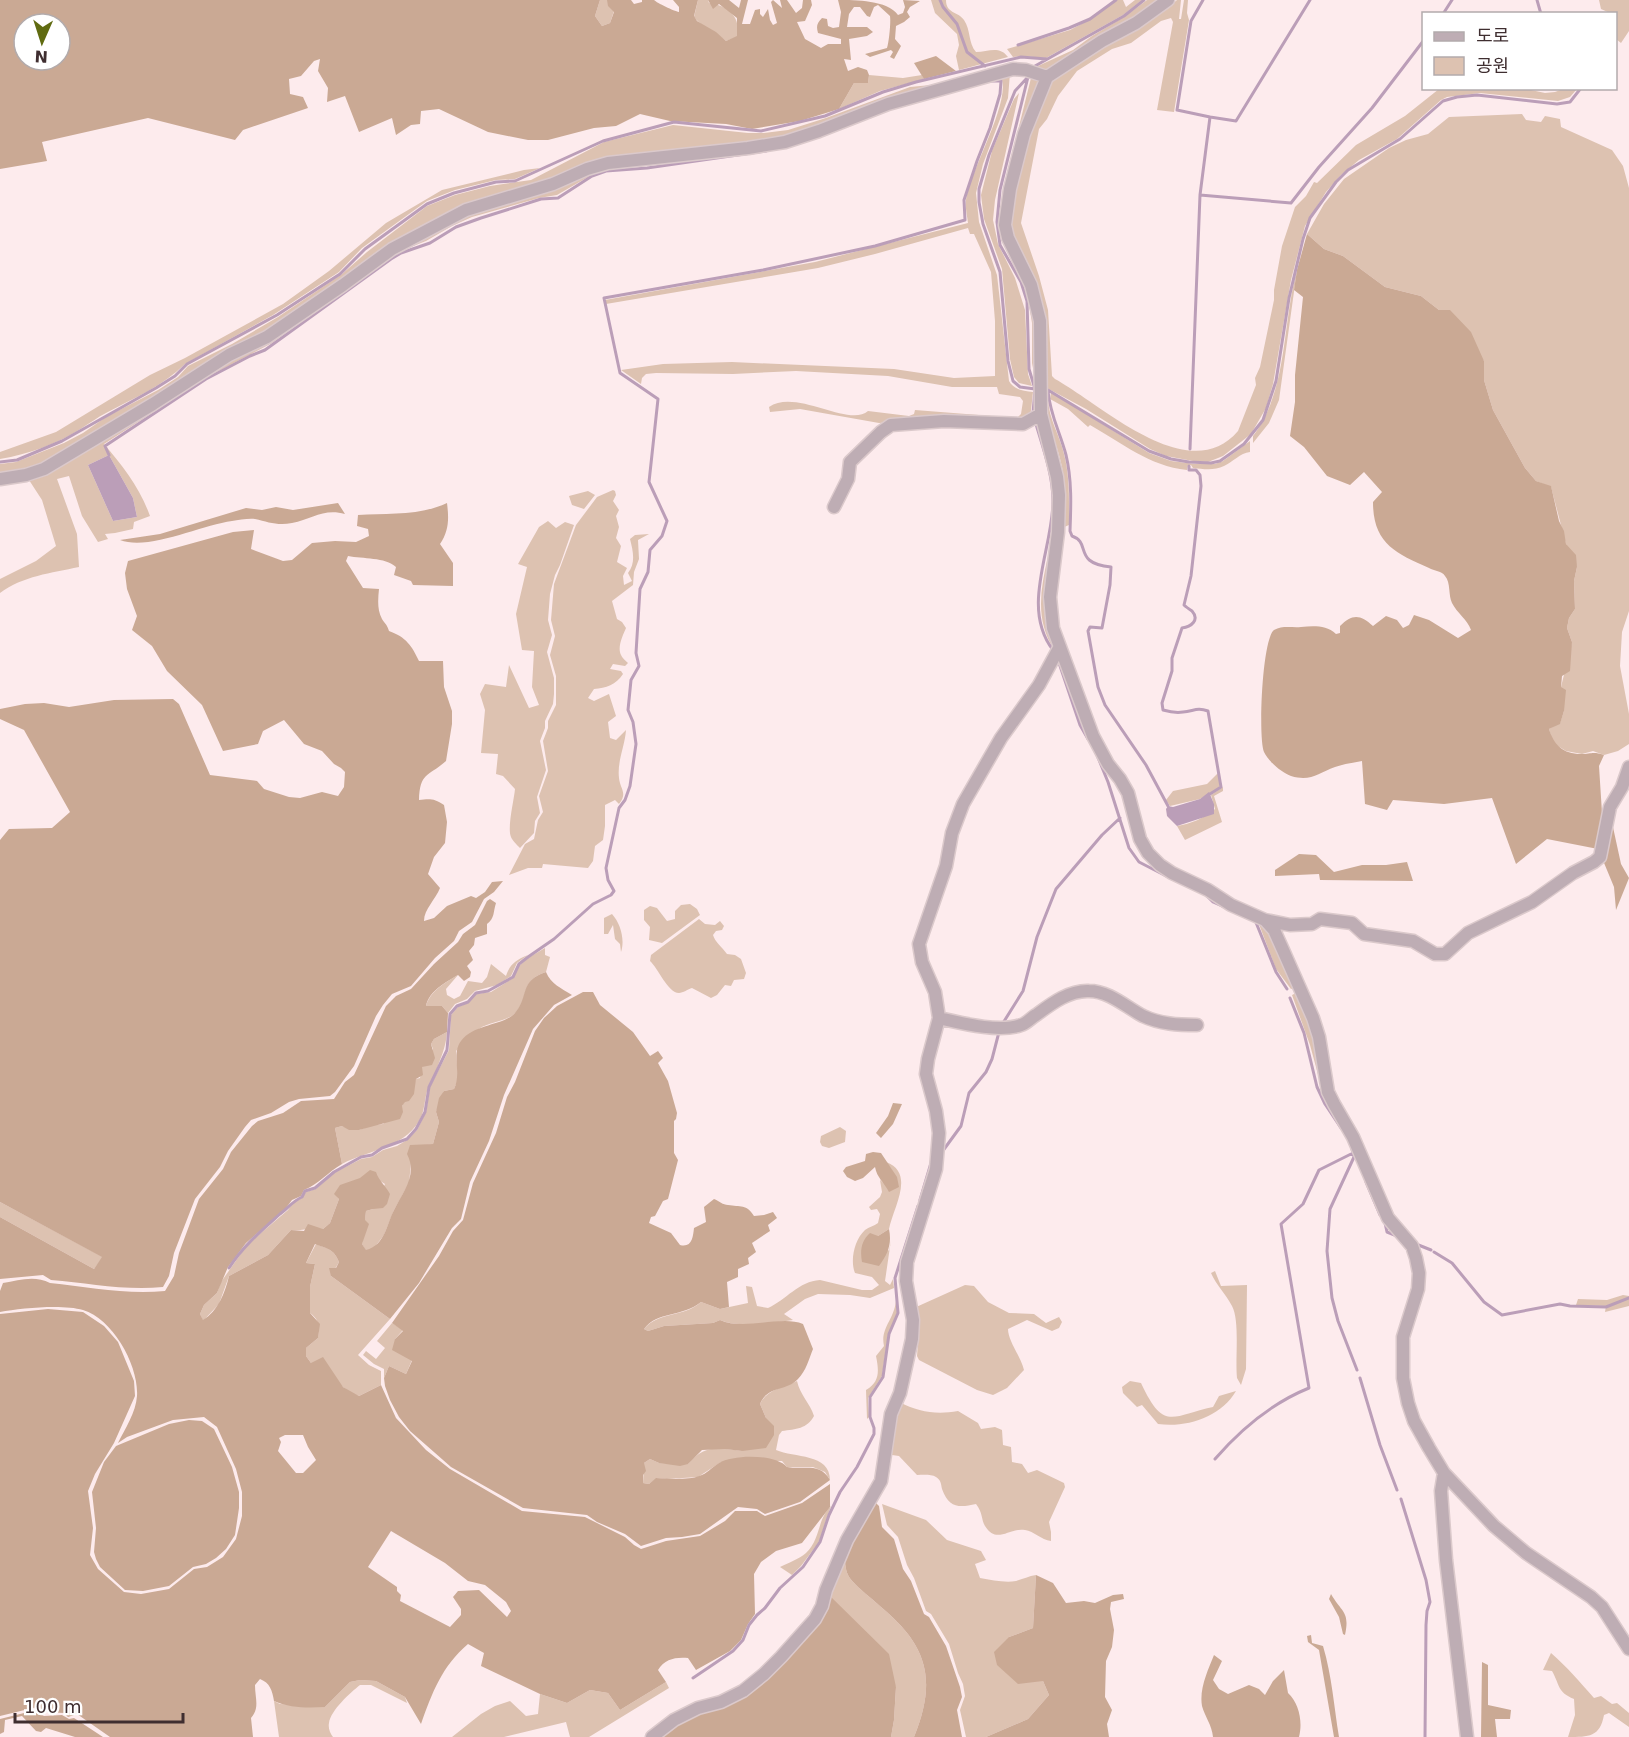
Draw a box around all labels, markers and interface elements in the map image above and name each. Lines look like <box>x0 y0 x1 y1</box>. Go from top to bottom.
north arrow <box>12 12 72 72</box>
legend <box>1422 12 1617 90</box>
text: 도로 <box>1476 25 1509 46</box>
text: N <box>34 47 48 66</box>
text: 공원 <box>1476 55 1509 76</box>
scale bar <box>15 1686 183 1724</box>
text: 100 m <box>24 1696 82 1717</box>

